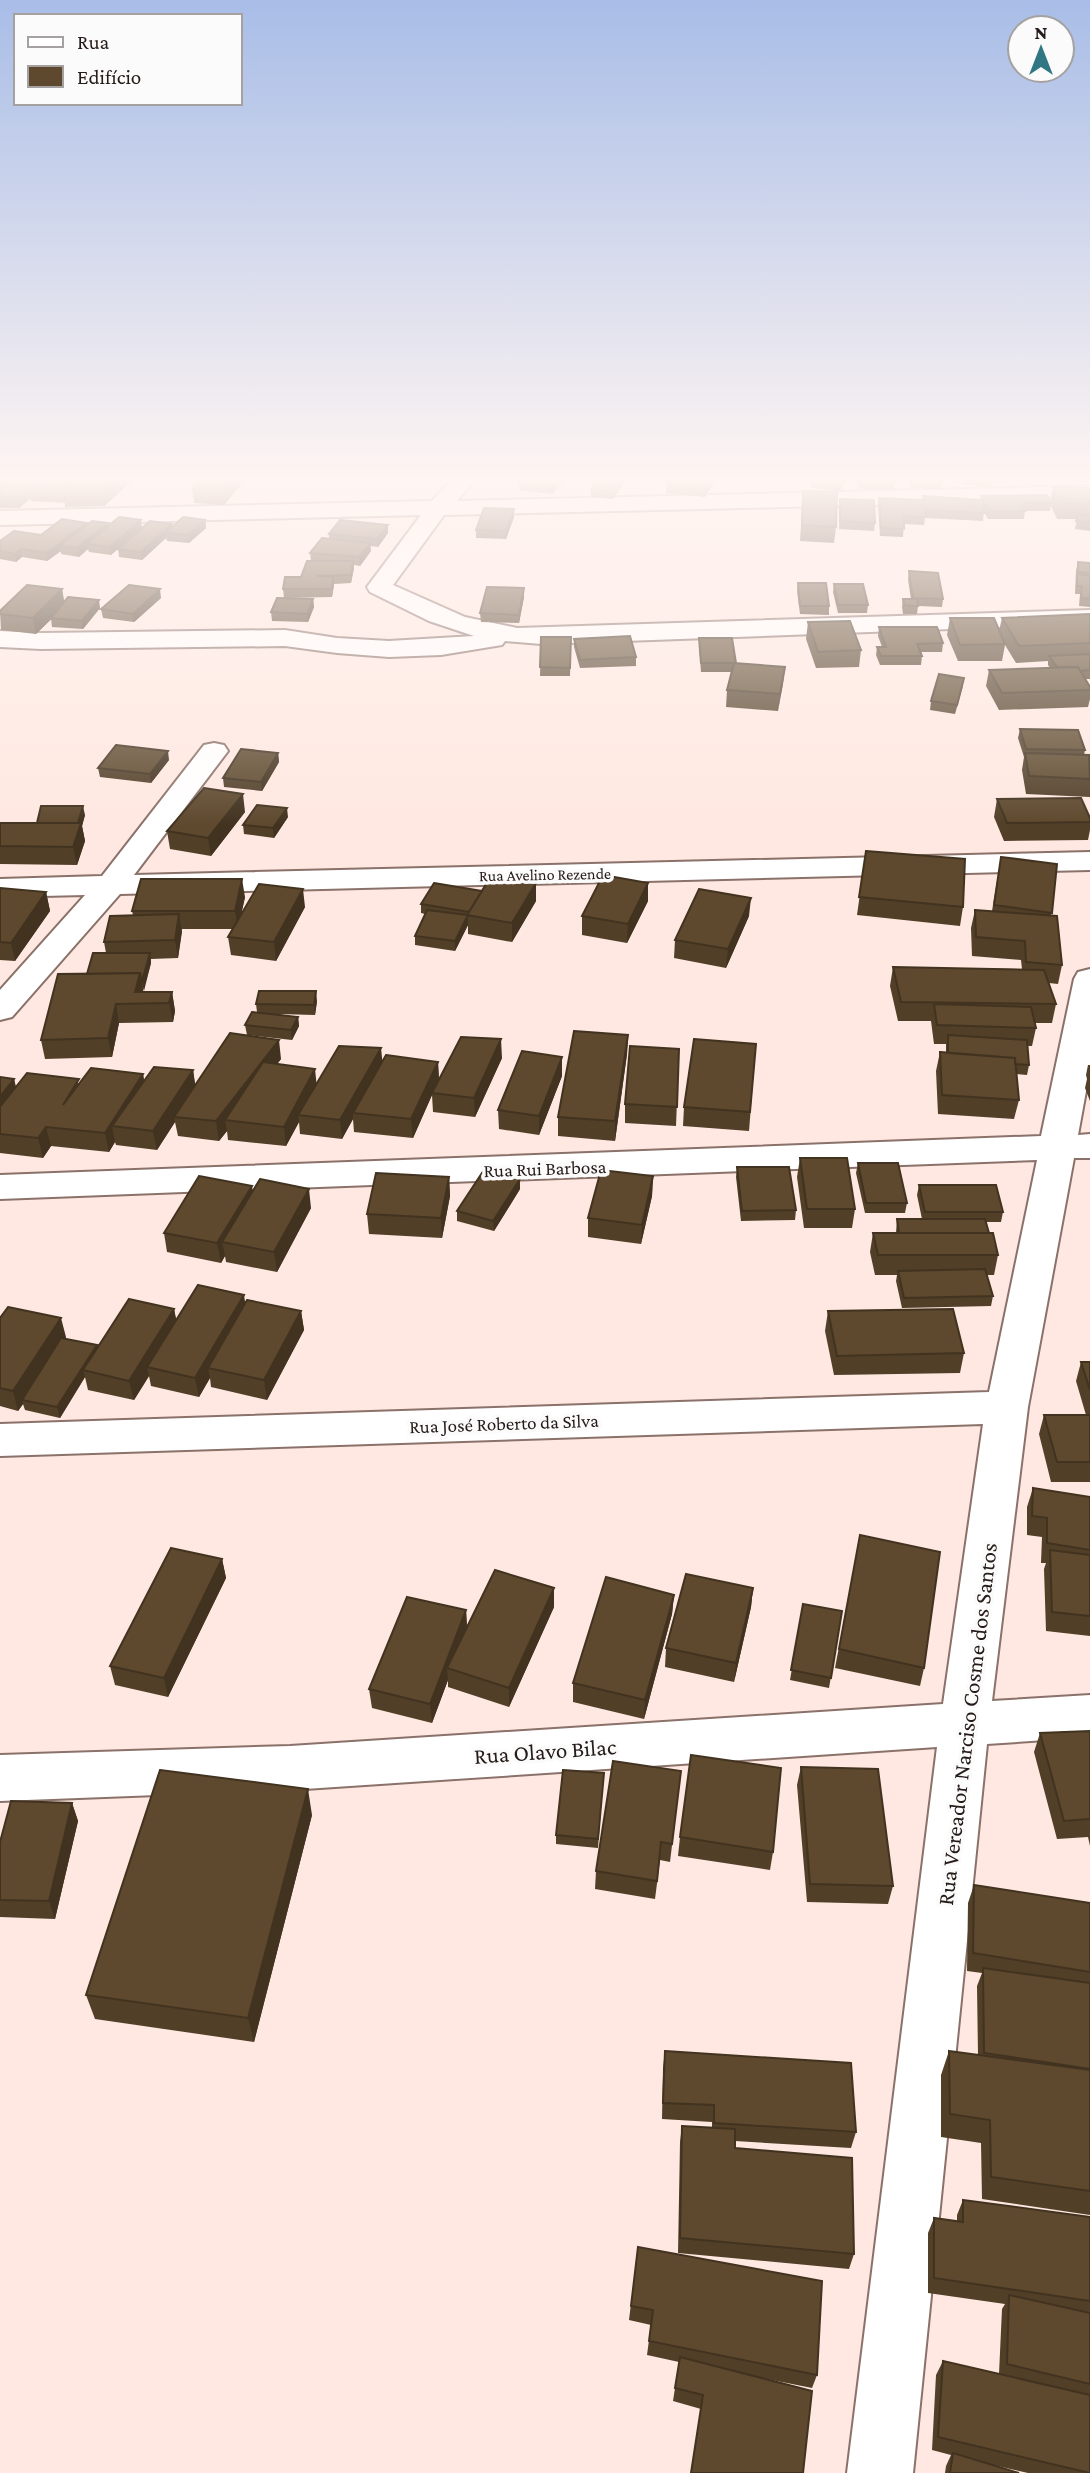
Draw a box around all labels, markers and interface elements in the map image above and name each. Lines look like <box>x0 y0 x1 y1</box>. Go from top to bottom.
legend <box>14 14 242 105</box>
north arrow <box>1006 14 1076 84</box>
text: N <box>1035 22 1048 43</box>
text: Rua <box>77 30 110 54</box>
text: Edifício <box>77 65 141 89</box>
street label: Rua Avelino Rezende <box>479 865 611 884</box>
street label: Rua Rui Barbosa <box>483 1156 607 1181</box>
street label: Rua José Roberto da Silva <box>409 1410 599 1437</box>
street label: Rua Vereador Narciso Cosme dos Santos <box>932 1541 1002 1907</box>
street label: Rua Olavo Bilac <box>473 1733 617 1769</box>

